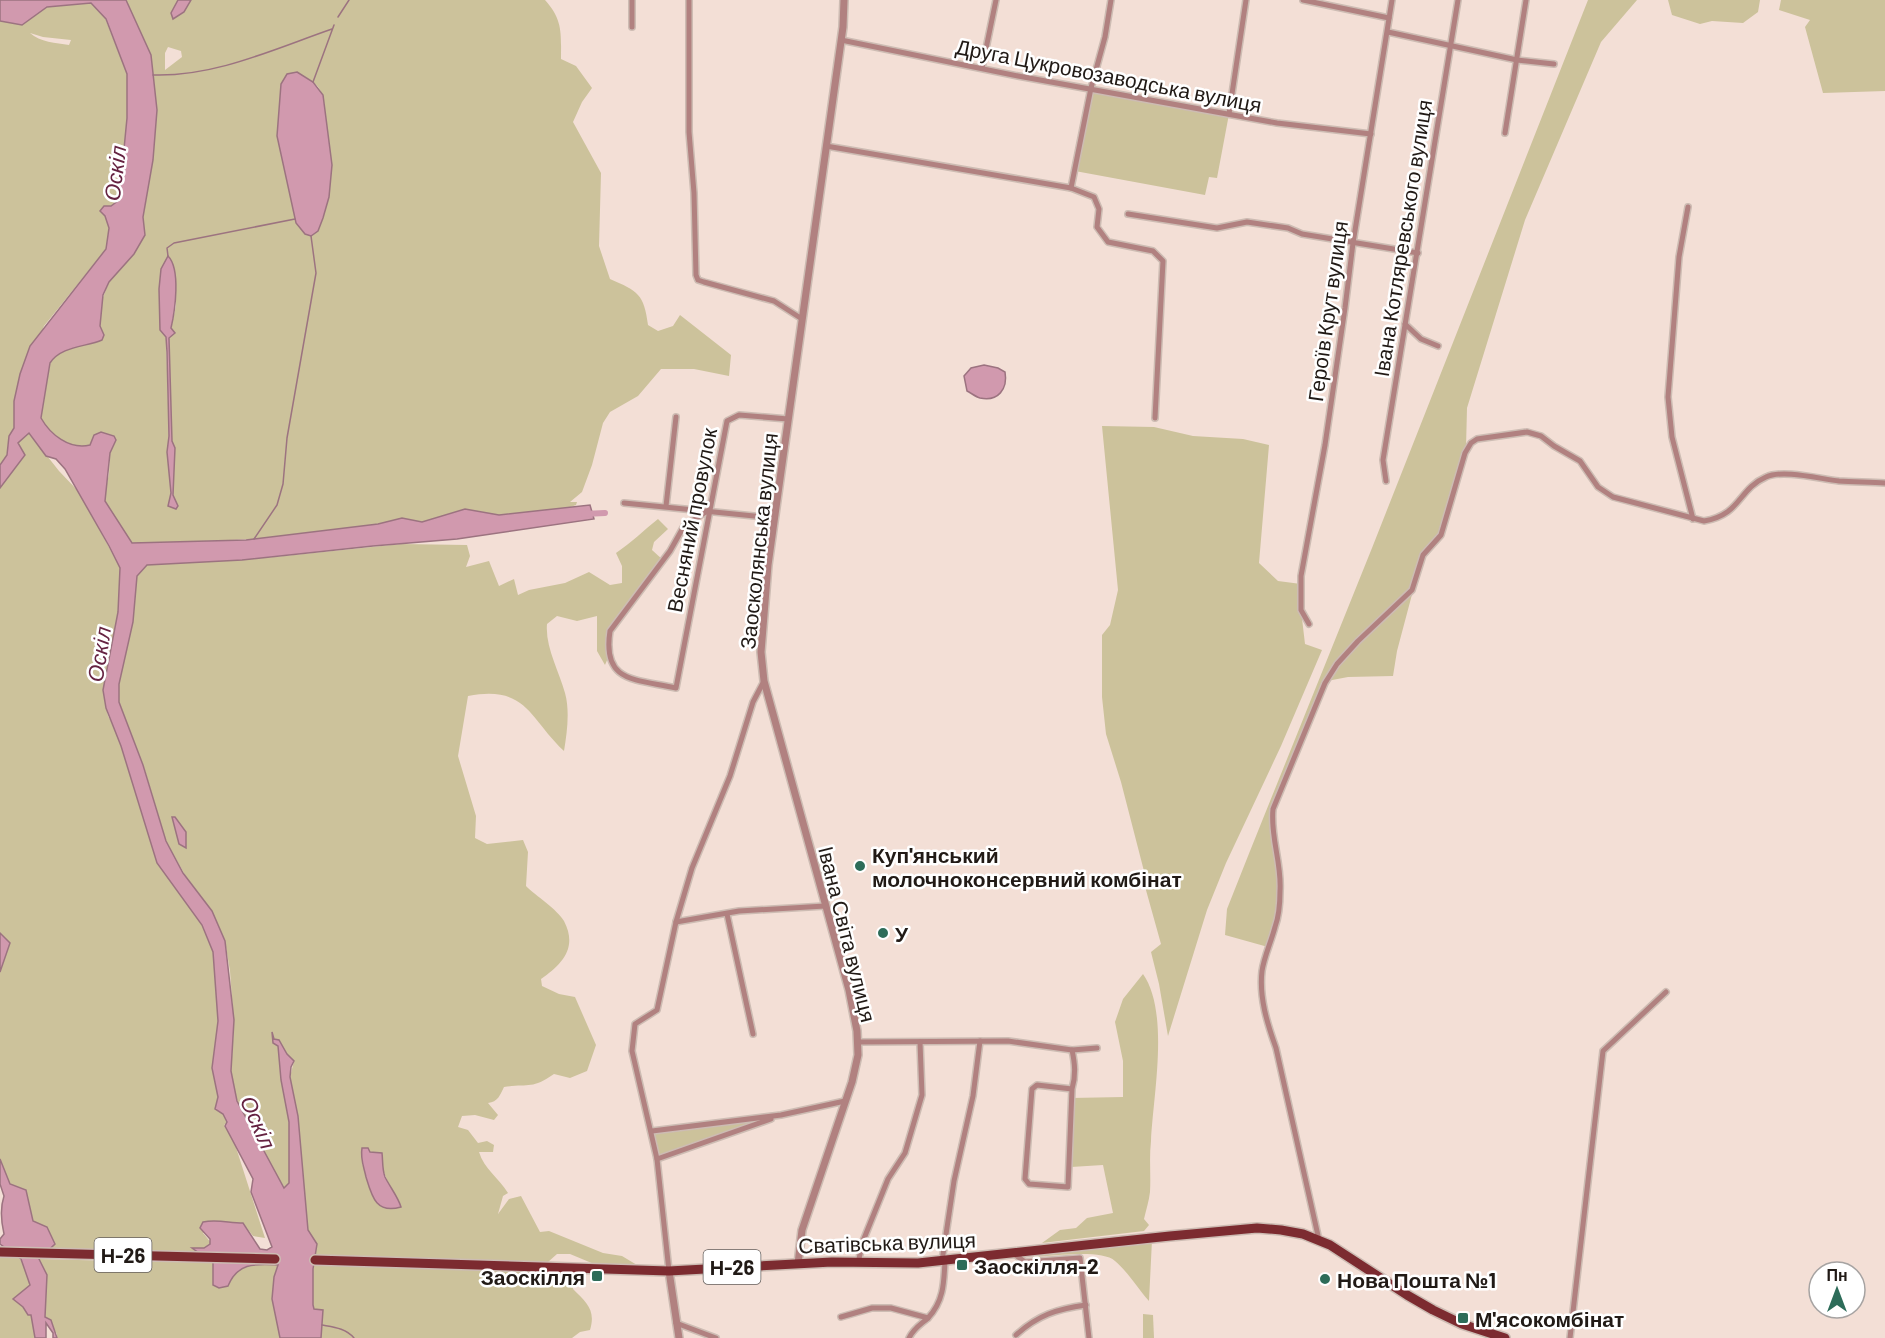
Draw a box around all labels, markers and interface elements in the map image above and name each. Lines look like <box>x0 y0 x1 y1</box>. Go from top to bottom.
street label: Друга Цукровозаводська вулиця <box>954 33 1264 117</box>
street label: Івана Котляревського вулиця <box>1368 98 1436 378</box>
water label: Оскіл <box>98 144 130 202</box>
street label: Героїв Крут вулиця <box>1302 219 1352 403</box>
street label: Весняний провулок <box>661 425 721 614</box>
street label: Заосколянська вулиця <box>734 432 782 650</box>
water label: Оскіл <box>81 624 115 684</box>
place label: Куп'янський молочноконсервний комбінат <box>872 842 1182 891</box>
street label: Івана Світа вулиця <box>814 844 882 1024</box>
marker: Куп'янський молочноконсервний комбінат <box>853 859 867 873</box>
place label: У <box>895 921 909 946</box>
marker: У <box>876 926 890 940</box>
water label: Оскіл <box>236 1091 282 1153</box>
street label: Сватівська вулиця <box>798 1226 976 1258</box>
road number: Н-26 <box>94 1238 152 1272</box>
road number: Н-26 <box>704 1250 760 1284</box>
place label: Заоскілля-2 <box>974 1253 1099 1278</box>
marker: Заоскілля-2 <box>955 1258 969 1272</box>
north arrow <box>1807 1260 1867 1320</box>
place label: Заоскілля <box>481 1264 585 1289</box>
text: Пн <box>1826 1265 1848 1284</box>
place label: Нова Пошта №1 <box>1337 1267 1496 1292</box>
marker: Заоскілля <box>590 1269 604 1283</box>
marker: Нова Пошта №1 <box>1318 1272 1332 1286</box>
place label: М'ясокомбінат <box>1475 1306 1624 1331</box>
marker: М'ясокомбінат <box>1456 1311 1470 1325</box>

